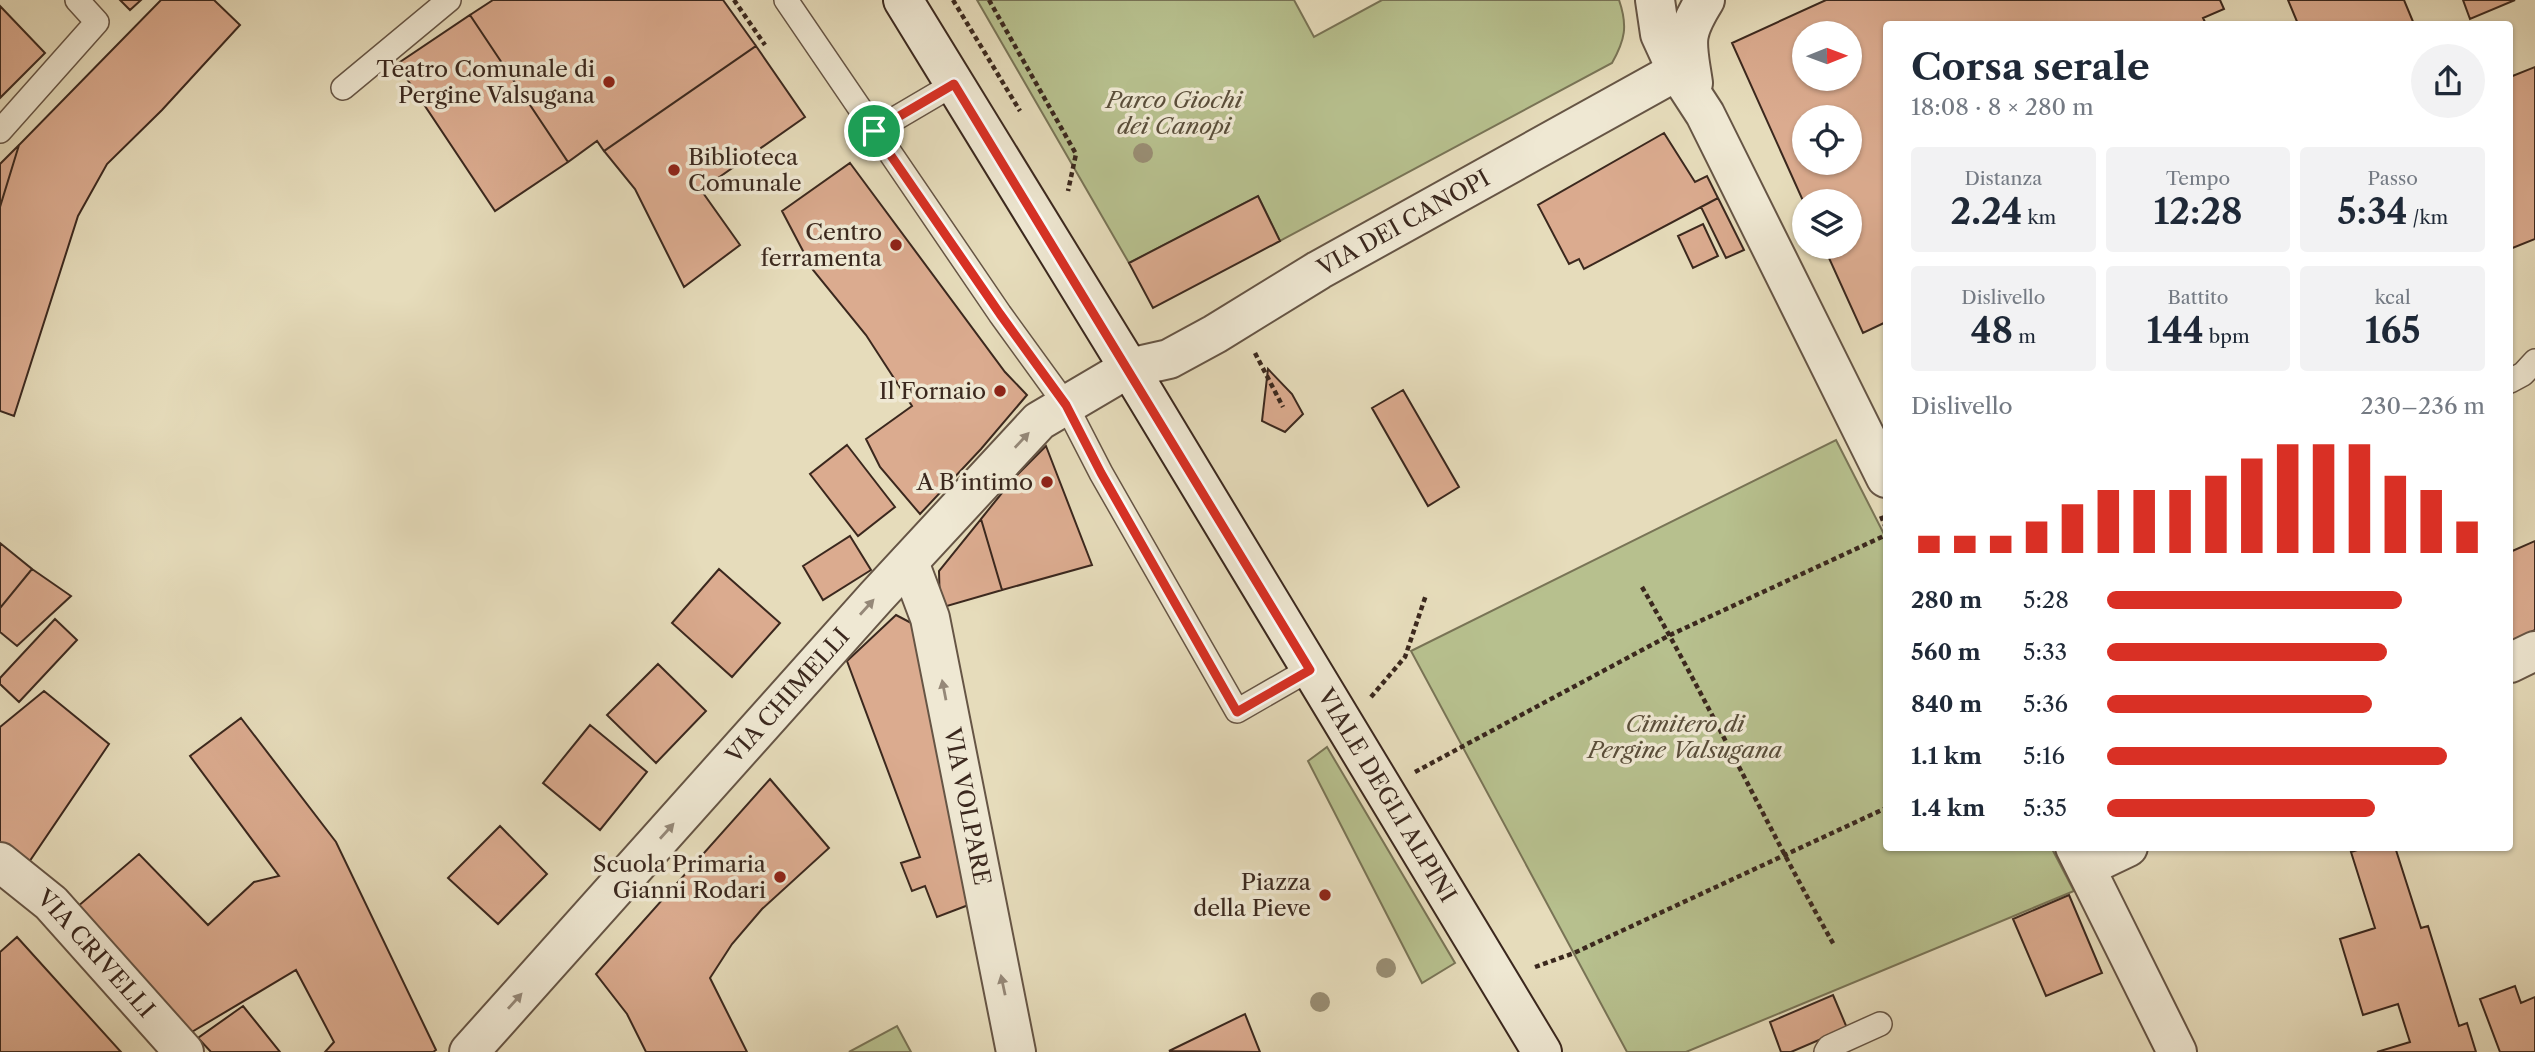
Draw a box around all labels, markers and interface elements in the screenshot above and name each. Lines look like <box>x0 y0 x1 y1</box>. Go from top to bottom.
north arrow <box>1792 21 1862 91</box>
map controls <box>1792 21 1862 259</box>
text: Corsa serale <box>1911 43 2150 90</box>
button: share <box>2411 44 2485 118</box>
place label: Teatro Comunale di Pergine Valsugana <box>376 55 596 109</box>
marker: Teatro Comunale di Pergine Valsugana <box>601 74 617 90</box>
park label: Parco Giochi dei Canopi <box>1104 86 1244 140</box>
text: 18:08 · 8 × 280 m <box>1911 93 2094 121</box>
pin <box>844 101 904 161</box>
button: locate <box>1792 105 1862 175</box>
icon: arrive <box>855 112 893 150</box>
place label: Biblioteca Comunale <box>688 143 802 197</box>
marker: Biblioteca Comunale <box>666 162 682 178</box>
street label: VIA DEI CANOPI <box>1312 164 1495 283</box>
text: Distanza <box>1964 167 2042 190</box>
text: Tempo <box>2166 167 2230 190</box>
text: Passo <box>2367 167 2418 190</box>
button: layers <box>1792 189 1862 259</box>
text: 2.24 <box>1951 190 2022 233</box>
text: 12:28 <box>2153 190 2243 233</box>
text: 5:34 <box>2337 190 2407 233</box>
text: km <box>2022 206 2056 229</box>
text: /km <box>2407 206 2448 229</box>
place label: Centro ferramenta <box>761 218 883 272</box>
marker: Centro ferramenta <box>888 237 904 253</box>
text: Dislivello <box>1961 286 2045 309</box>
text: Battito <box>2168 286 2228 309</box>
text: kcal <box>2375 286 2411 309</box>
text: 48 <box>1971 309 2013 352</box>
text: 144 <box>2146 309 2204 352</box>
text: 165 <box>2365 309 2421 352</box>
text: m <box>2013 325 2036 348</box>
text: bpm <box>2204 325 2250 348</box>
place label: Il Fornaio <box>879 377 986 405</box>
marker: Il Fornaio <box>992 383 1008 399</box>
text: Dislivello <box>1911 392 2013 420</box>
text: 230–236 m <box>2361 392 2485 420</box>
one-way arrow <box>1014 431 1030 449</box>
place label: A B intimo <box>915 468 1033 496</box>
marker: A B intimo <box>1039 474 1055 490</box>
text: 280 m <box>1911 586 1982 614</box>
text: 5:28 <box>2023 586 2069 614</box>
one-way arrow <box>859 598 875 616</box>
street label: VIA CHIMELLI <box>719 622 855 770</box>
text: 560 m <box>1911 638 1981 666</box>
text: 5:33 <box>2023 638 2067 666</box>
one-way arrow <box>938 679 949 701</box>
street label: VIALE DEGLI ALPINI <box>1311 682 1462 907</box>
text: 840 m <box>1911 690 1982 718</box>
text: 5:36 <box>2023 690 2068 718</box>
park label: Cimitero di Pergine Valsugana <box>1586 710 1783 764</box>
street label: VIA VOLPARE <box>938 724 997 888</box>
text: 1.1 km <box>1911 742 1982 770</box>
text: 5:16 <box>2023 742 2065 770</box>
text: 1.4 km <box>1911 794 1985 822</box>
text: 5:35 <box>2023 794 2067 822</box>
one-way arrow <box>658 823 674 840</box>
place label: Scuola Primaria Gianni Rodari <box>593 850 767 904</box>
place label: Piazza della Pieve <box>1193 868 1312 922</box>
marker: Scuola Primaria Gianni Rodari <box>772 869 788 885</box>
street label: VIA CRIVELLI <box>31 883 160 1023</box>
marker: Piazza della Pieve <box>1317 887 1333 903</box>
one-way arrow <box>997 974 1008 996</box>
one-way arrow <box>507 992 523 1010</box>

